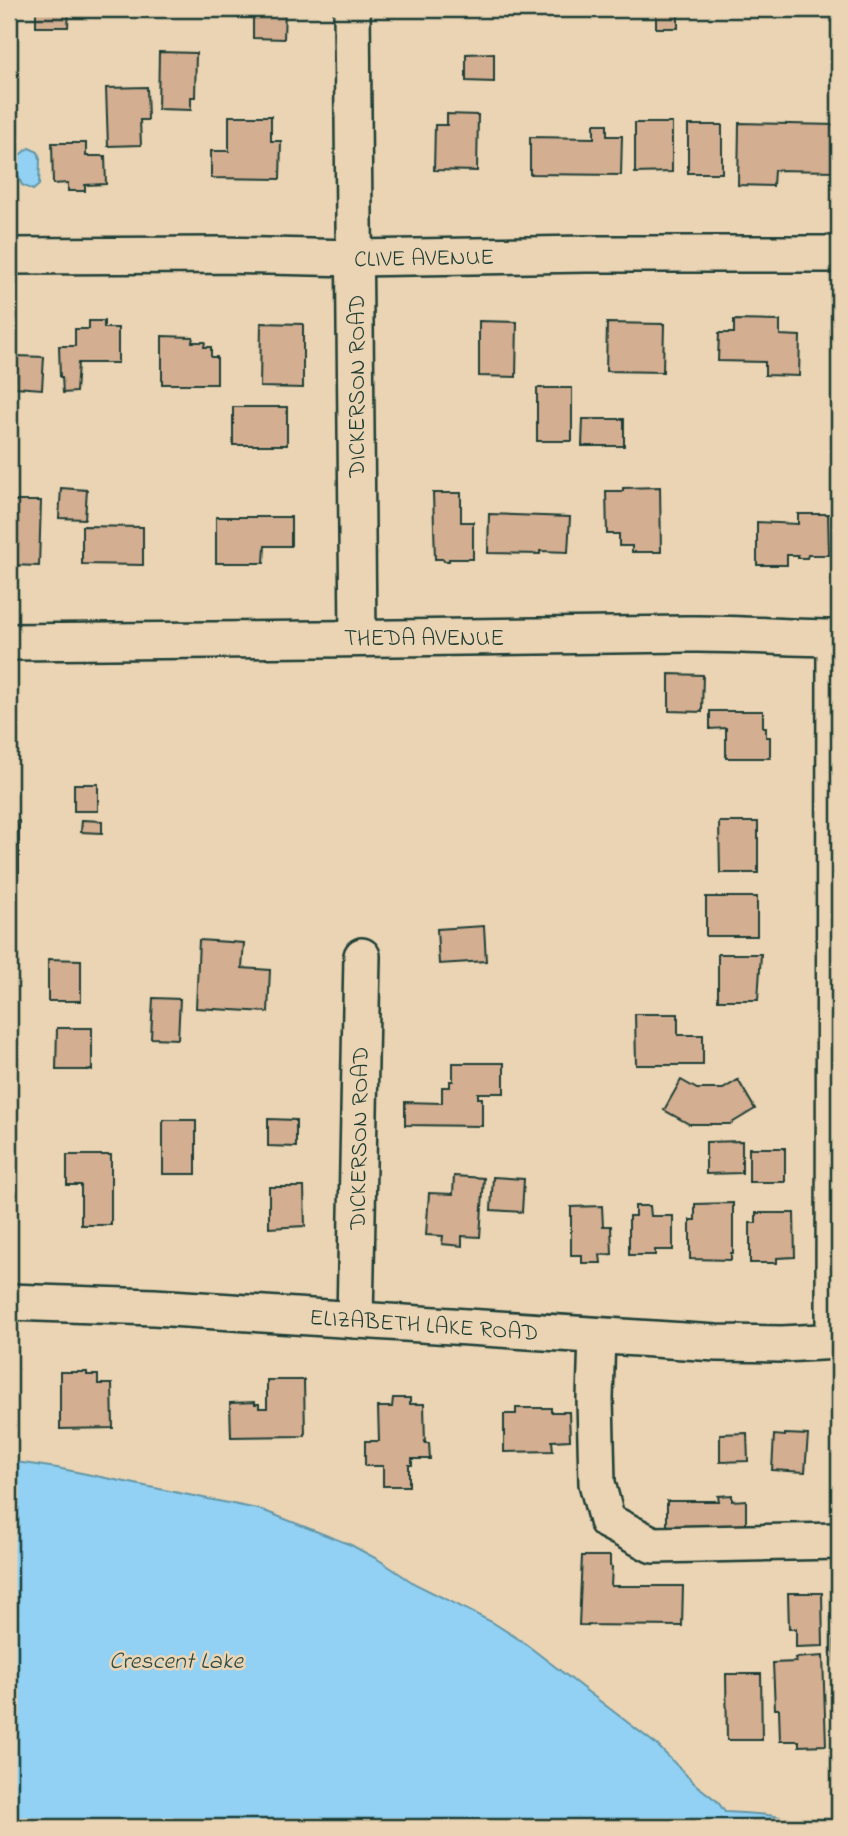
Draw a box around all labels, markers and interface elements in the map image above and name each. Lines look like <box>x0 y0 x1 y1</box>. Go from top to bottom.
street label: CLIVE AVENUE <box>354 242 494 277</box>
street label: DICKERSON ROAD <box>342 295 375 479</box>
street label: THEDA AVENUE <box>344 623 504 656</box>
street label: DICKERSON ROAD <box>342 1046 379 1231</box>
street label: ELIZABETH LAKE ROAD <box>308 1302 539 1351</box>
water label: Crescent Lake <box>109 1645 244 1680</box>

